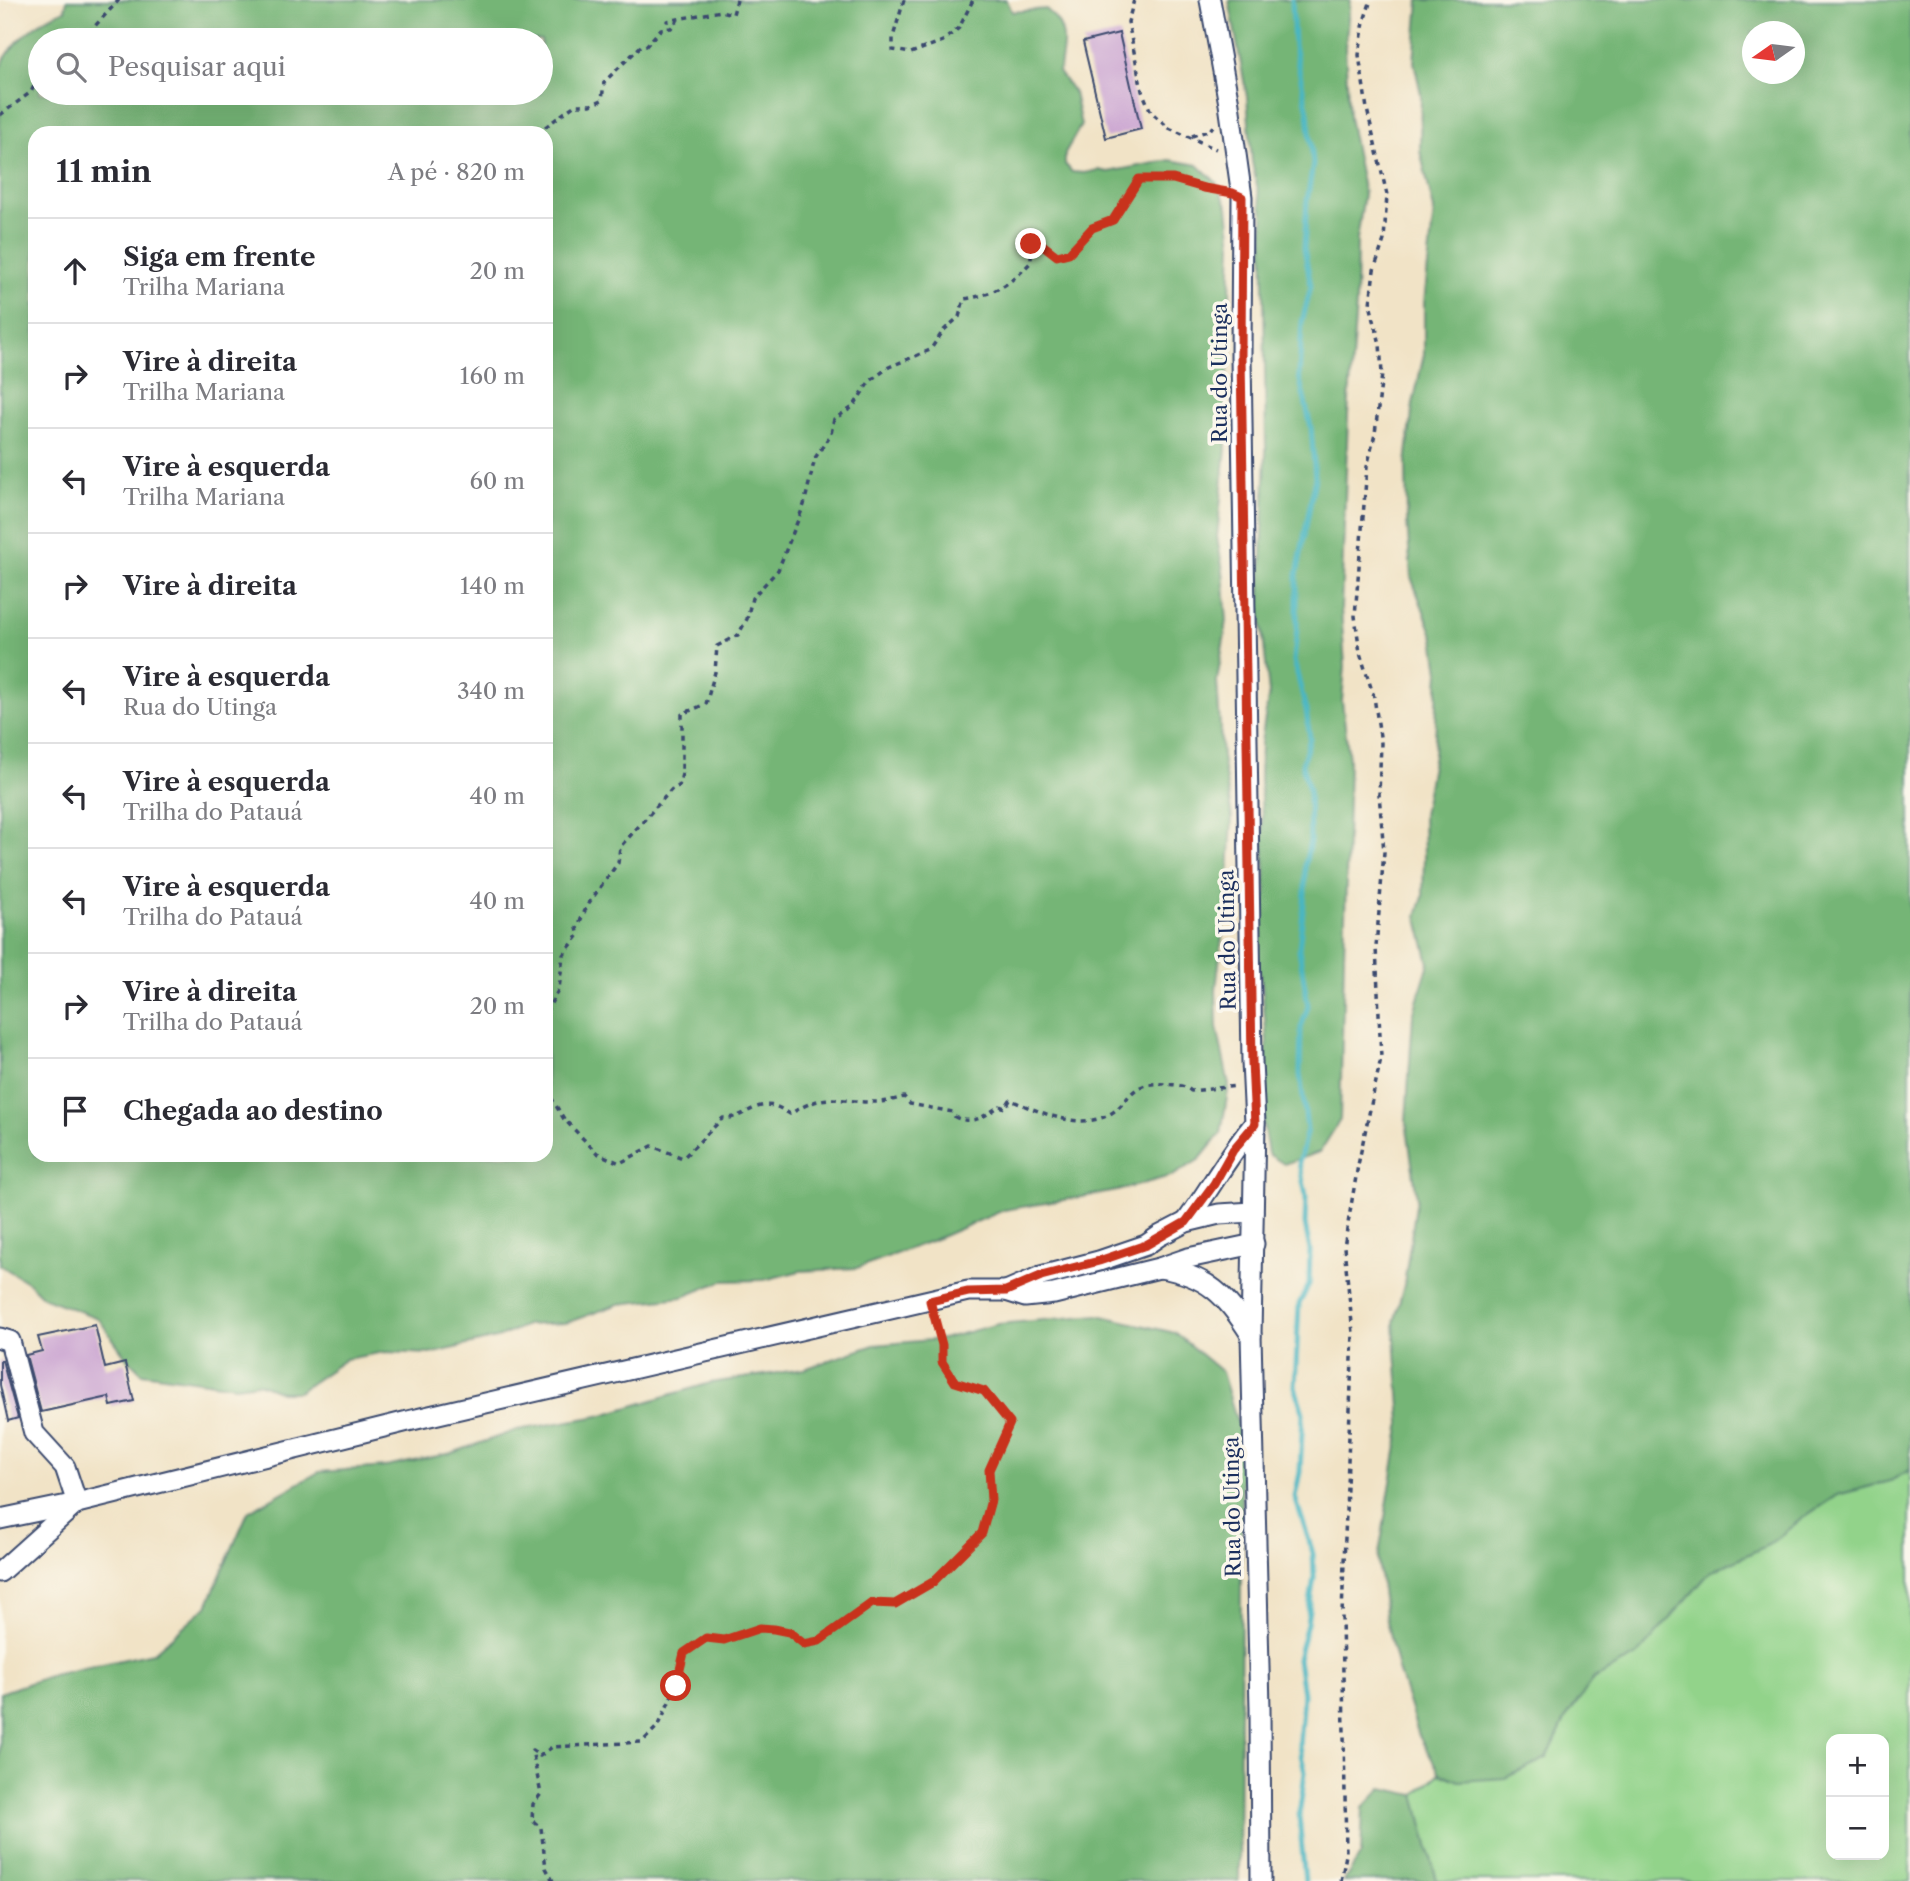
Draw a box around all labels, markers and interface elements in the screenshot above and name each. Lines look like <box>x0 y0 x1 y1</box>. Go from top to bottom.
north arrow <box>1742 21 1805 84</box>
search box <box>28 28 553 105</box>
icon: search <box>52 48 90 86</box>
text: Pesquisar aqui <box>108 51 286 83</box>
text: 11 min <box>56 153 152 190</box>
text: A pé · 820 m <box>388 158 525 186</box>
route end <box>1015 228 1046 259</box>
text: Siga em frente <box>123 241 316 273</box>
icon: ahead <box>56 252 94 290</box>
text: 20 m <box>470 257 525 285</box>
text: Trilha Mariana <box>123 273 285 301</box>
street label: Rua do Utinga <box>1207 302 1232 443</box>
text: Vire à direita <box>123 346 297 378</box>
icon: right <box>56 357 94 395</box>
text: 160 m <box>460 362 525 390</box>
text: Trilha Mariana <box>123 378 285 406</box>
text: Vire à esquerda <box>123 451 330 483</box>
icon: left <box>56 462 94 500</box>
text: 60 m <box>469 467 525 495</box>
text: Trilha Mariana <box>123 483 285 511</box>
icon: right <box>56 567 94 605</box>
text: Vire à direita <box>123 570 297 602</box>
text: 140 m <box>460 572 525 600</box>
text: Vire à esquerda <box>123 661 330 693</box>
icon: left <box>56 672 94 710</box>
text: 340 m <box>457 677 525 705</box>
text: Rua do Utinga <box>123 693 277 721</box>
text: Vire à esquerda <box>123 766 330 798</box>
icon: left <box>56 777 94 815</box>
text: 40 m <box>470 782 525 810</box>
text: Trilha do Patauá <box>123 798 303 826</box>
street label: Rua do Utinga <box>1213 869 1241 1011</box>
text: Vire à esquerda <box>123 871 330 903</box>
icon: left <box>56 882 94 920</box>
text: 40 m <box>470 887 525 915</box>
text: Trilha do Patauá <box>123 903 303 931</box>
text: Vire à direita <box>123 976 297 1008</box>
icon: right <box>56 987 94 1025</box>
text: 20 m <box>470 992 525 1020</box>
text: Trilha do Patauá <box>123 1008 303 1036</box>
icon: arrive <box>56 1092 94 1130</box>
text: Chegada ao destino <box>123 1095 383 1127</box>
street label: Rua do Utinga <box>1218 1436 1246 1578</box>
route start <box>660 1670 691 1701</box>
map controls <box>1826 1734 1889 1860</box>
button: + <box>1826 1734 1889 1797</box>
button: − <box>1826 1797 1889 1860</box>

